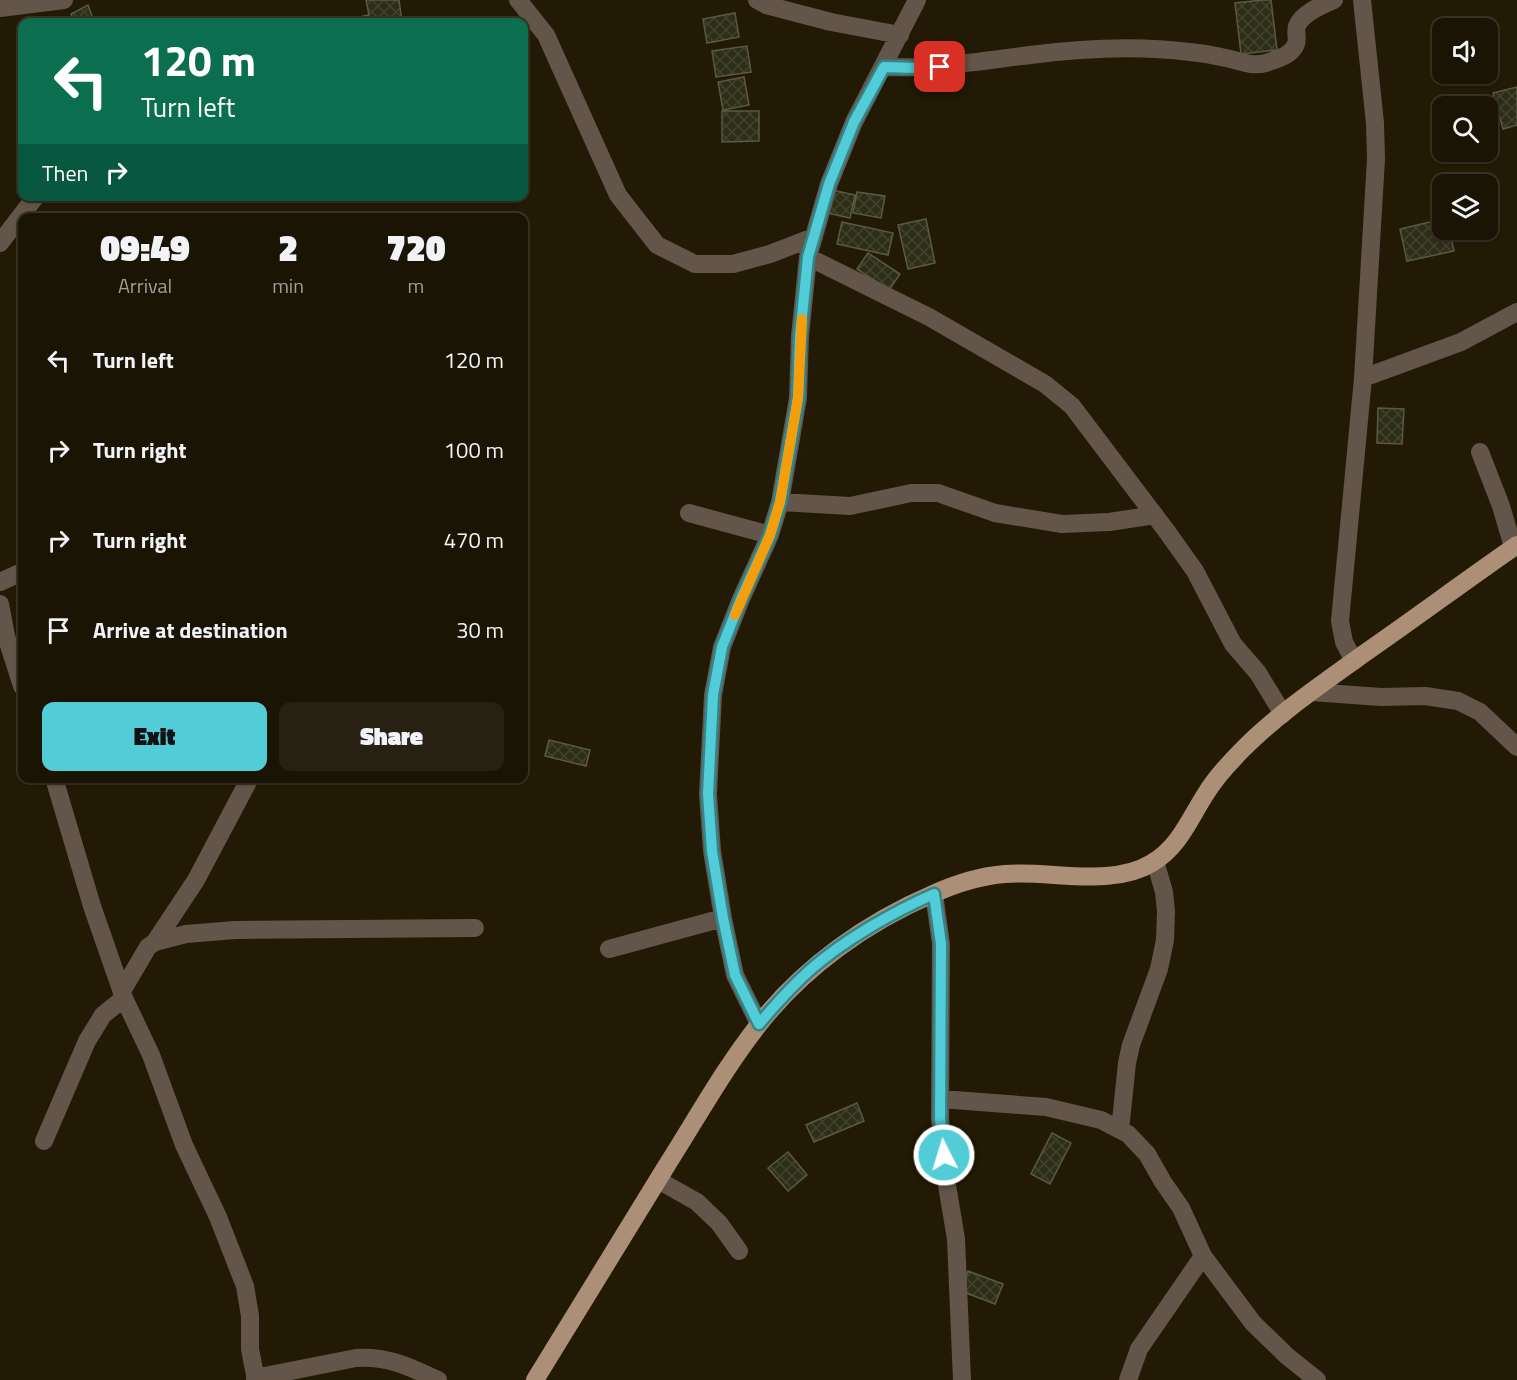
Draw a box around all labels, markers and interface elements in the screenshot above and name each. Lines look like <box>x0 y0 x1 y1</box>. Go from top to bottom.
map controls <box>1432 18 1498 240</box>
button: sound <box>1432 18 1498 84</box>
text: 120 m <box>141 28 256 92</box>
pin <box>914 41 965 92</box>
icon: left <box>42 42 120 120</box>
icon: arrive <box>923 50 956 83</box>
text: Turn left <box>141 86 235 127</box>
button: search <box>1432 96 1498 162</box>
text: Then <box>42 156 88 190</box>
icon: right <box>100 156 133 189</box>
button: layers <box>1432 174 1498 240</box>
text: 09:49 <box>100 220 190 275</box>
text: 2 <box>278 220 298 275</box>
text: 720 <box>386 220 446 275</box>
text: Arrival <box>118 270 172 301</box>
text: min <box>272 270 304 301</box>
text: m <box>408 270 424 301</box>
text: Turn left <box>93 343 174 377</box>
text: 120 m <box>444 343 504 377</box>
icon: left <box>42 344 75 377</box>
text: Turn right <box>93 433 187 467</box>
text: 100 m <box>444 433 504 467</box>
icon: right <box>42 434 75 467</box>
text: Turn right <box>93 523 187 557</box>
text: 470 m <box>444 523 504 557</box>
icon: right <box>42 524 75 557</box>
text: Arrive at destination <box>93 613 288 647</box>
text: 30 m <box>456 613 504 647</box>
icon: arrive <box>42 614 75 647</box>
button: Exit <box>42 702 267 771</box>
button: Share <box>279 702 504 771</box>
position arrow <box>912 1123 976 1187</box>

